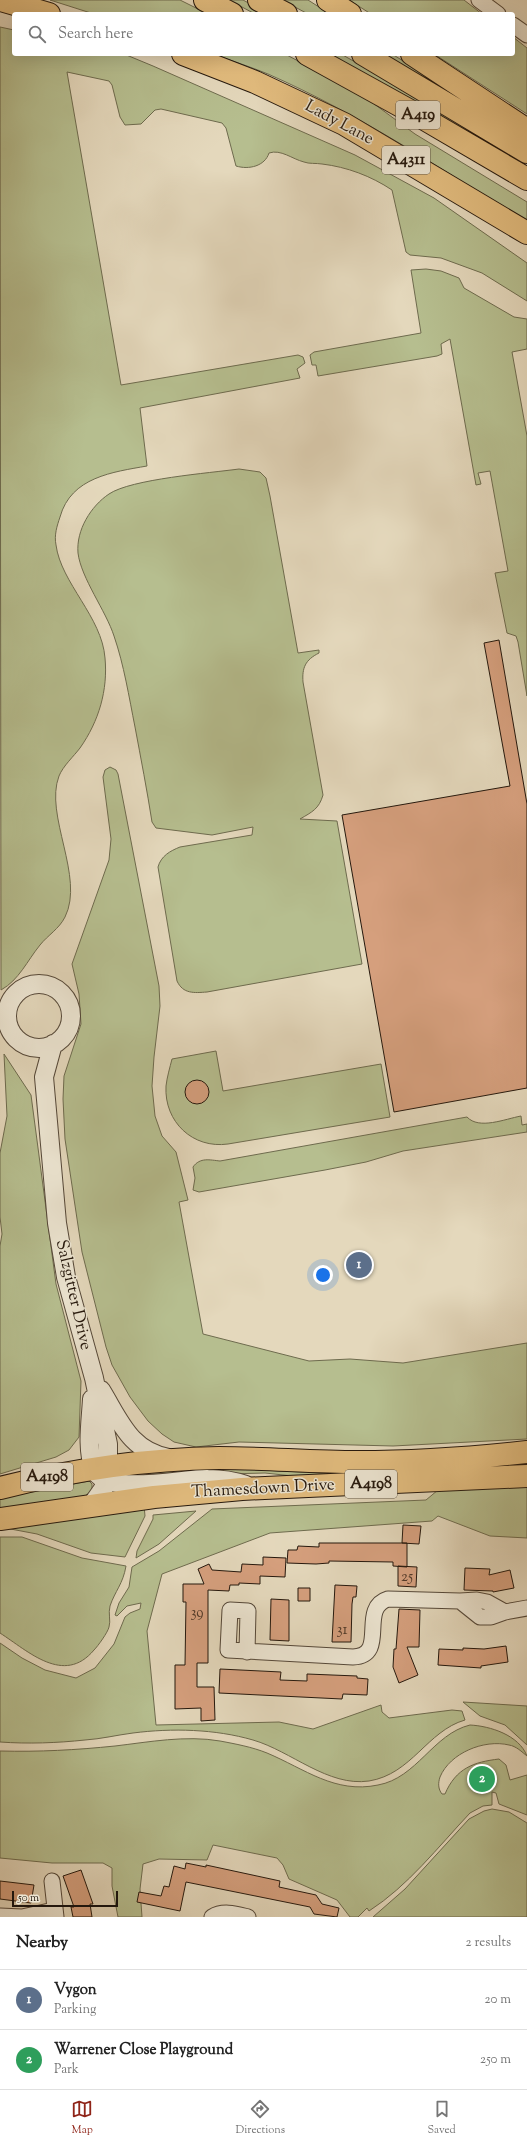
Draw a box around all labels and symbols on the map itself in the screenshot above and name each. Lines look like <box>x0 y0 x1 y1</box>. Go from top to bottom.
street label: Lady Lane <box>300 95 378 151</box>
road number: A419 <box>396 101 440 129</box>
road number: A4311 <box>382 146 430 174</box>
street label: Salzgitter Drive <box>49 1237 97 1353</box>
pin: 1 <box>346 1250 372 1280</box>
your location <box>313 1265 333 1285</box>
road number: A4198 <box>21 1463 73 1491</box>
road number: A4198 <box>345 1470 397 1498</box>
street label: Thamesdown Drive <box>191 1473 335 1505</box>
house number: 25 <box>401 1567 413 1588</box>
house number: 39 <box>190 1603 204 1624</box>
house number: 31 <box>336 1620 348 1641</box>
pin: 2 <box>469 1764 495 1794</box>
scale bar <box>12 1889 118 1908</box>

